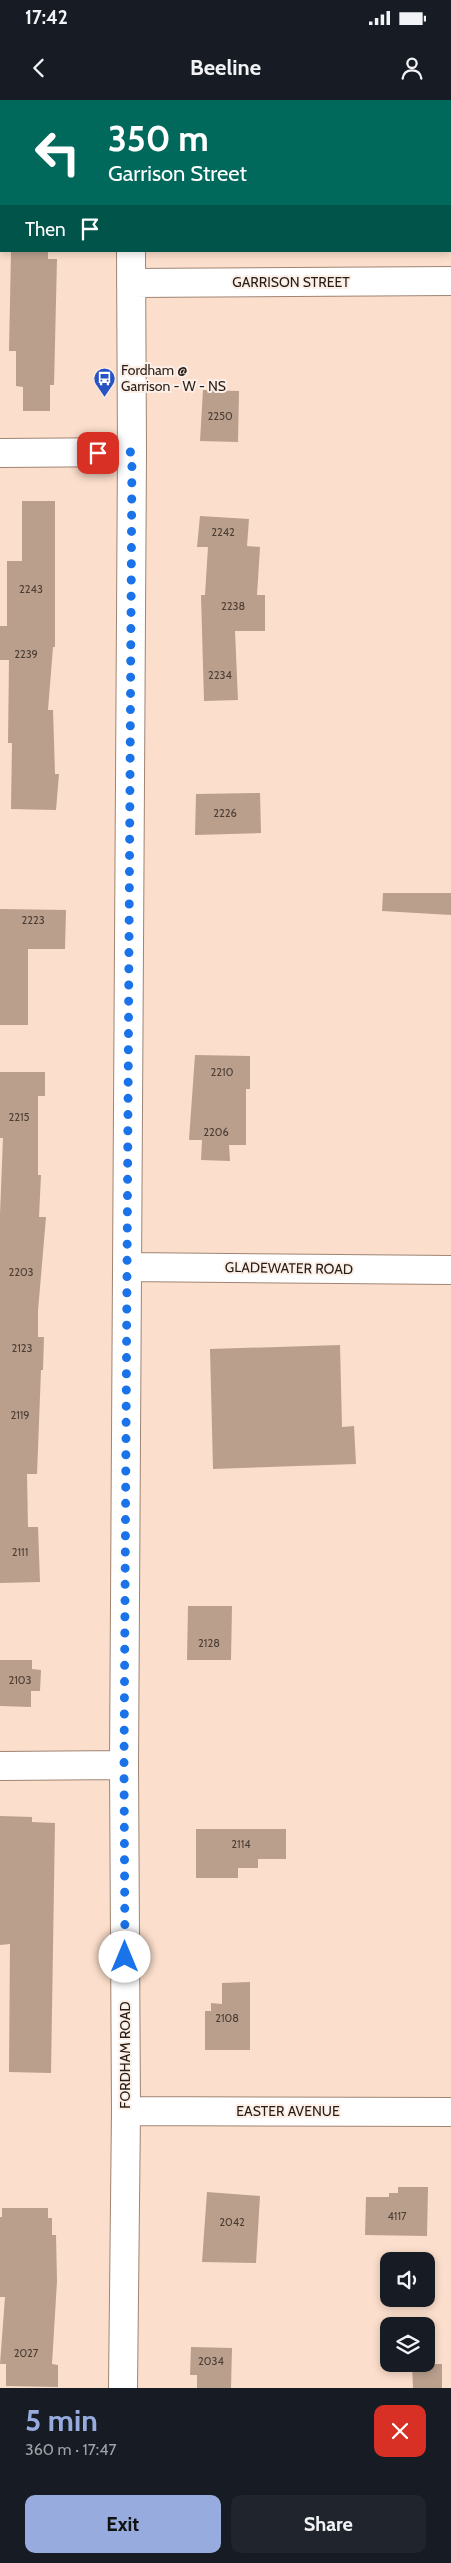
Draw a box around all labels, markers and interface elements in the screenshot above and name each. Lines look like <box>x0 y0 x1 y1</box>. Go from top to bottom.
text: 17:42 <box>25 6 68 29</box>
icon: back <box>25 54 53 82</box>
text: Beeline <box>190 54 261 81</box>
icon: person <box>398 54 426 82</box>
text: 350 m <box>108 117 209 160</box>
icon: left <box>25 120 90 185</box>
text: Garrison Street <box>108 160 247 187</box>
icon: arrive <box>76 215 104 243</box>
text: Then <box>25 218 66 241</box>
street label: GARRISON STREET <box>232 273 350 291</box>
place label: Fordham @ Garrison - W - NS <box>121 361 226 395</box>
bus stop icon: Fordham @ Garrison - W - NS <box>93 366 117 397</box>
house number: 2250 <box>207 409 233 423</box>
pin <box>77 432 119 474</box>
icon: arrive <box>84 439 112 467</box>
house number: 2242 <box>211 525 235 539</box>
house number: 2243 <box>19 582 43 596</box>
house number: 2238 <box>221 599 245 613</box>
house number: 2239 <box>14 647 38 661</box>
house number: 2234 <box>208 668 233 682</box>
house number: 2226 <box>213 806 237 820</box>
house number: 2223 <box>21 913 45 927</box>
house number: 2210 <box>211 1065 234 1079</box>
house number: 2215 <box>8 1110 30 1124</box>
house number: 2206 <box>203 1125 229 1139</box>
street label: GLADEWATER ROAD <box>225 1258 353 1278</box>
house number: 2203 <box>8 1265 34 1279</box>
house number: 2123 <box>11 1341 33 1355</box>
house number: 2119 <box>10 1408 30 1422</box>
house number: 2111 <box>12 1545 28 1559</box>
house number: 2128 <box>198 1636 220 1650</box>
house number: 2103 <box>9 1673 32 1687</box>
house number: 2114 <box>231 1837 251 1851</box>
position arrow <box>98 1930 150 1982</box>
street label: FORDHAM ROAD <box>116 2001 134 2109</box>
house number: 2108 <box>215 2011 239 2025</box>
street label: EASTER AVENUE <box>236 2102 340 2120</box>
house number: 4117 <box>387 2209 407 2223</box>
house number: 2042 <box>219 2215 245 2229</box>
map controls <box>380 2252 435 2372</box>
button: sound <box>380 2252 435 2307</box>
button: layers <box>380 2317 435 2372</box>
house number: 2027 <box>14 2346 39 2360</box>
house number: 2034 <box>198 2354 225 2368</box>
text: 5 min <box>25 2402 98 2439</box>
button: close <box>374 2405 426 2457</box>
text: 360 m · 17:47 <box>25 2440 116 2459</box>
button: Exit <box>25 2495 221 2553</box>
button: Share <box>231 2495 426 2553</box>

